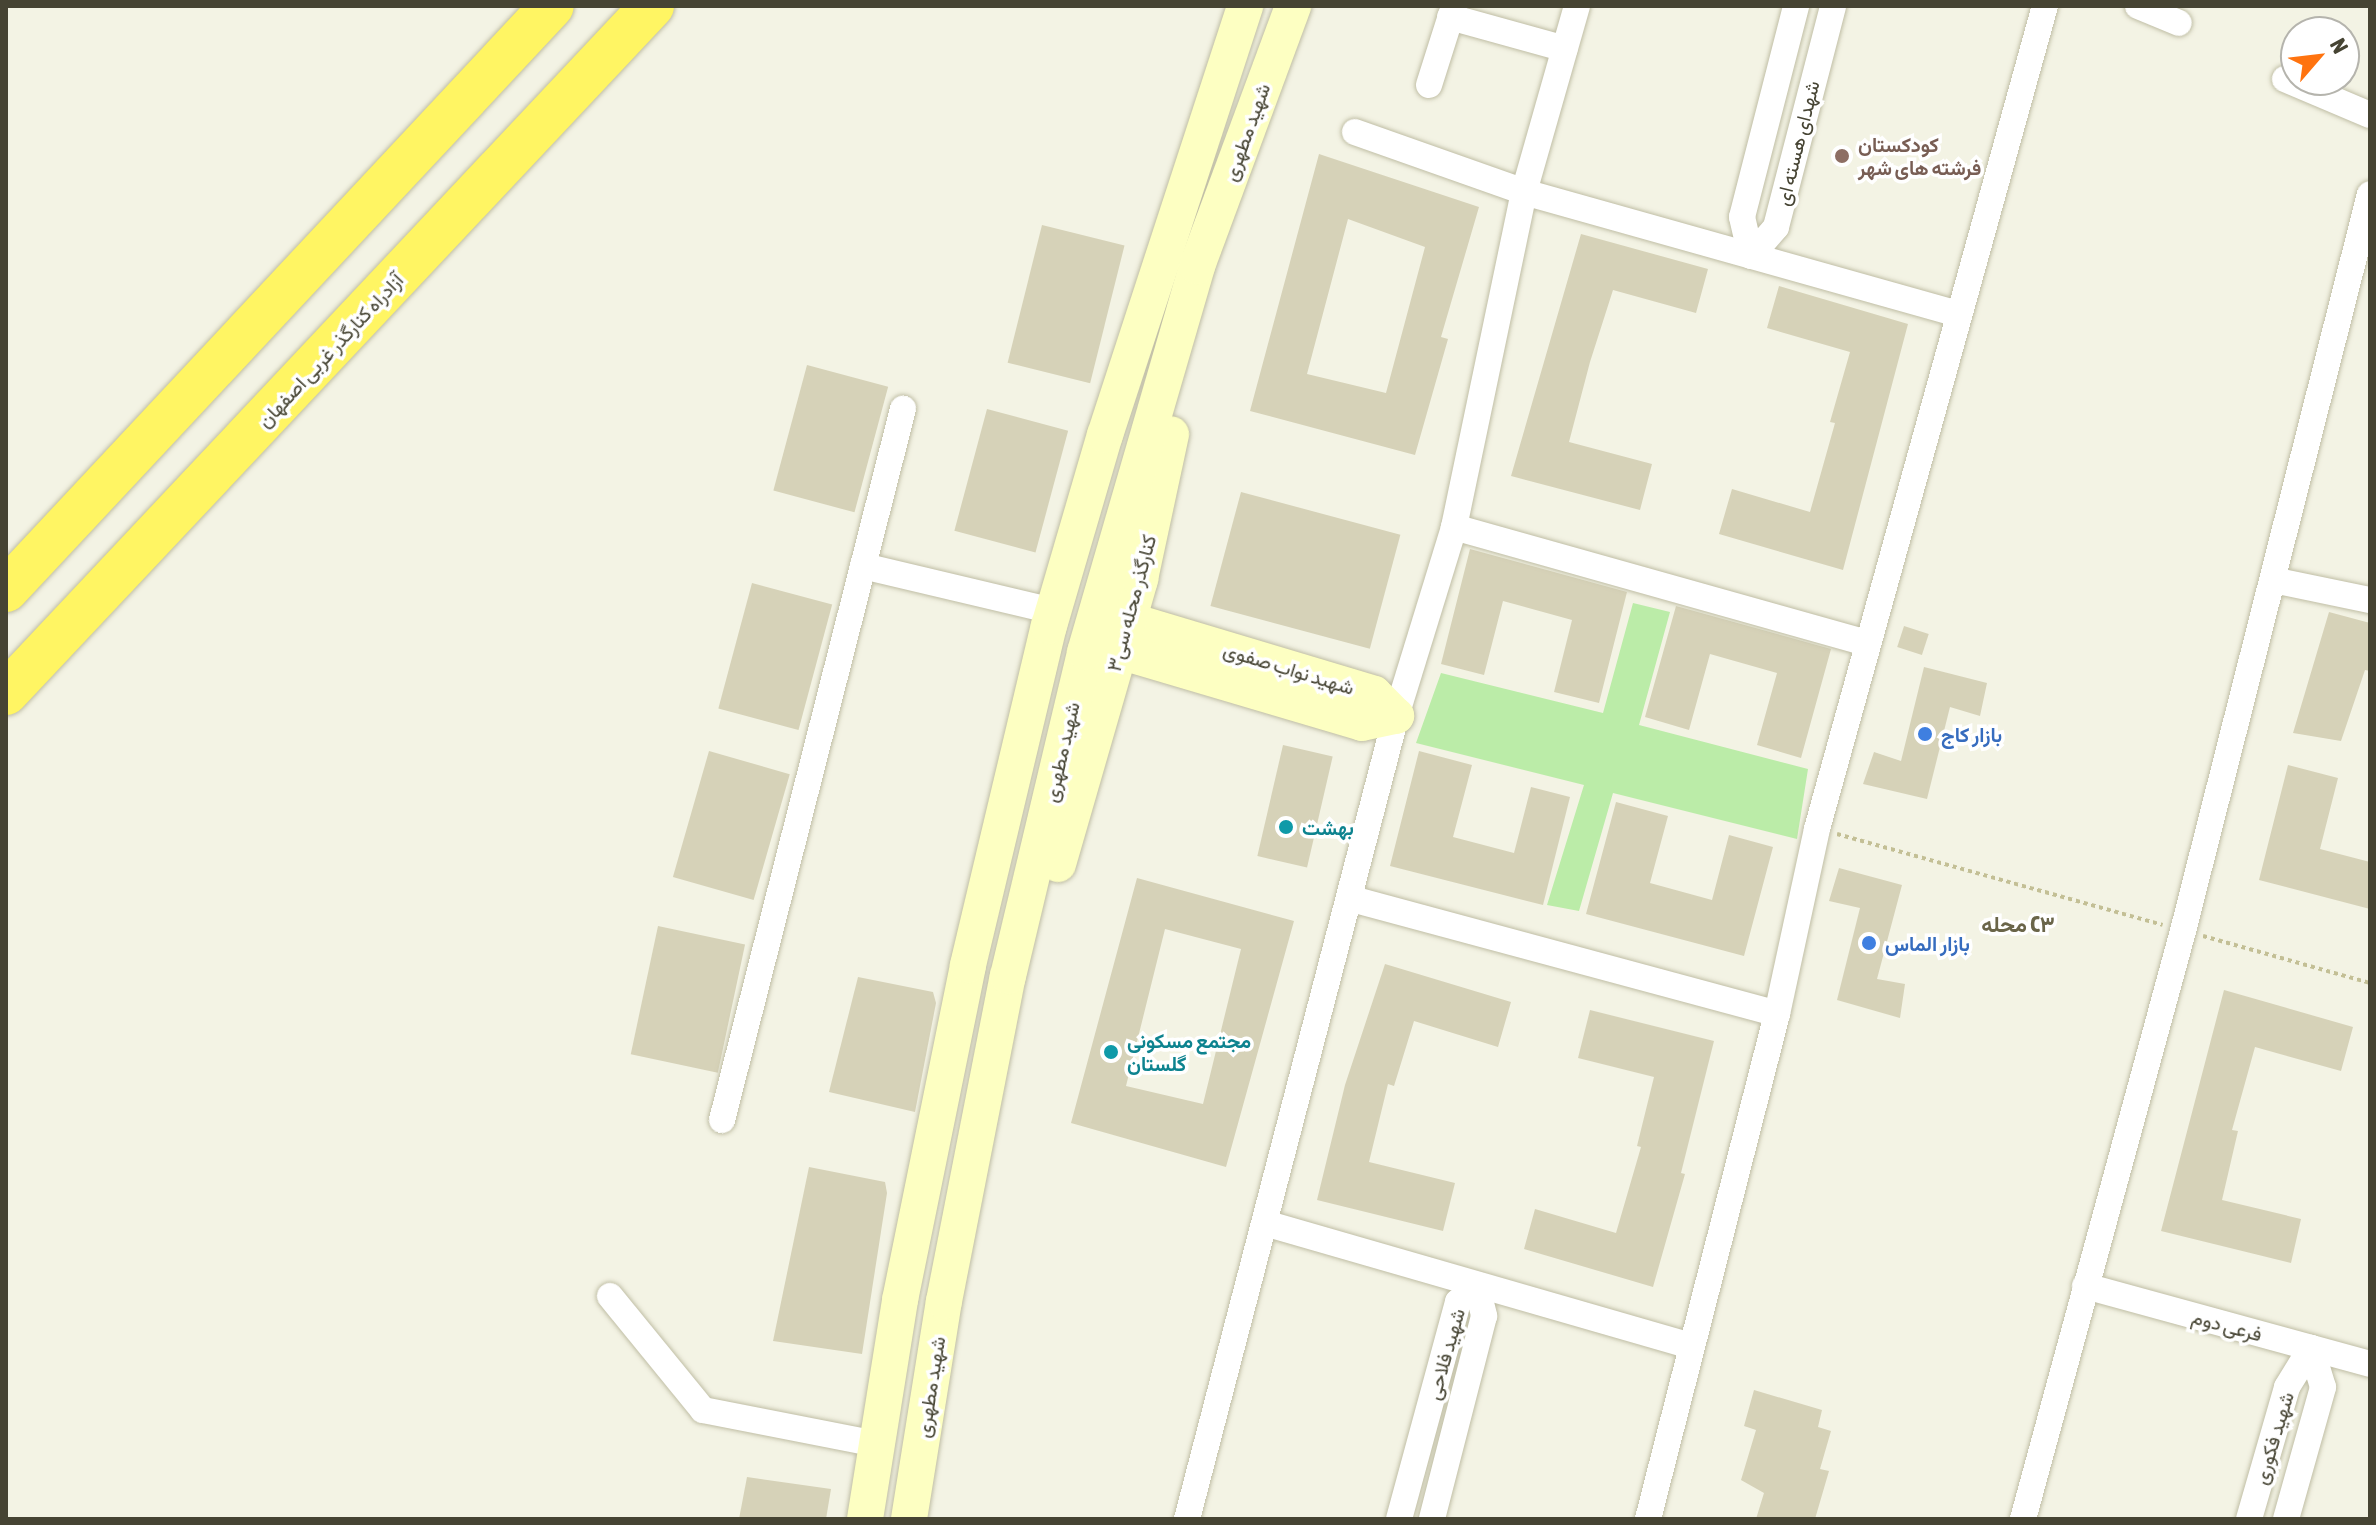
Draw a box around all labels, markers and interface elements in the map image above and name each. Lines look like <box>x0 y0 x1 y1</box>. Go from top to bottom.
north arrow <box>2280 16 2360 96</box>
text: N <box>2325 34 2354 58</box>
street label: شهدای هسته ای <box>1770 78 1824 208</box>
street label: شهید مطهری <box>1217 80 1275 184</box>
place label: کودکستان فرشته های شهر <box>1858 132 1981 179</box>
marker: کودکستان فرشته های شهر <box>1833 147 1851 165</box>
street label: آزادراه کنارگذر غربی اصفهان <box>252 268 408 432</box>
street label: کنارگذر محله سی۳ <box>1101 532 1161 674</box>
street label: شهید نواب صفوی <box>1221 637 1357 699</box>
street label: شهید مطهری <box>1038 699 1084 805</box>
place label: بازار کاج <box>1941 722 2002 746</box>
marker: بازار کاج <box>1916 725 1934 743</box>
place label: بهشت <box>1302 815 1354 839</box>
marker: بهشت <box>1277 818 1295 836</box>
district label: محله C۳ <box>1981 912 2055 938</box>
place label: بازار الماس <box>1885 931 1970 955</box>
marker: بازار الماس <box>1860 934 1878 952</box>
place label: مجتمع مسکونی گلستان <box>1127 1028 1251 1075</box>
marker: مجتمع مسکونی گلستان <box>1102 1043 1120 1061</box>
street label: فرعی دوم <box>2189 1304 2265 1346</box>
street label: شهید فلاحی <box>1421 1306 1469 1402</box>
street label: شهید مطهری <box>910 1335 950 1439</box>
street label: شهید فکوری <box>2248 1389 2298 1487</box>

